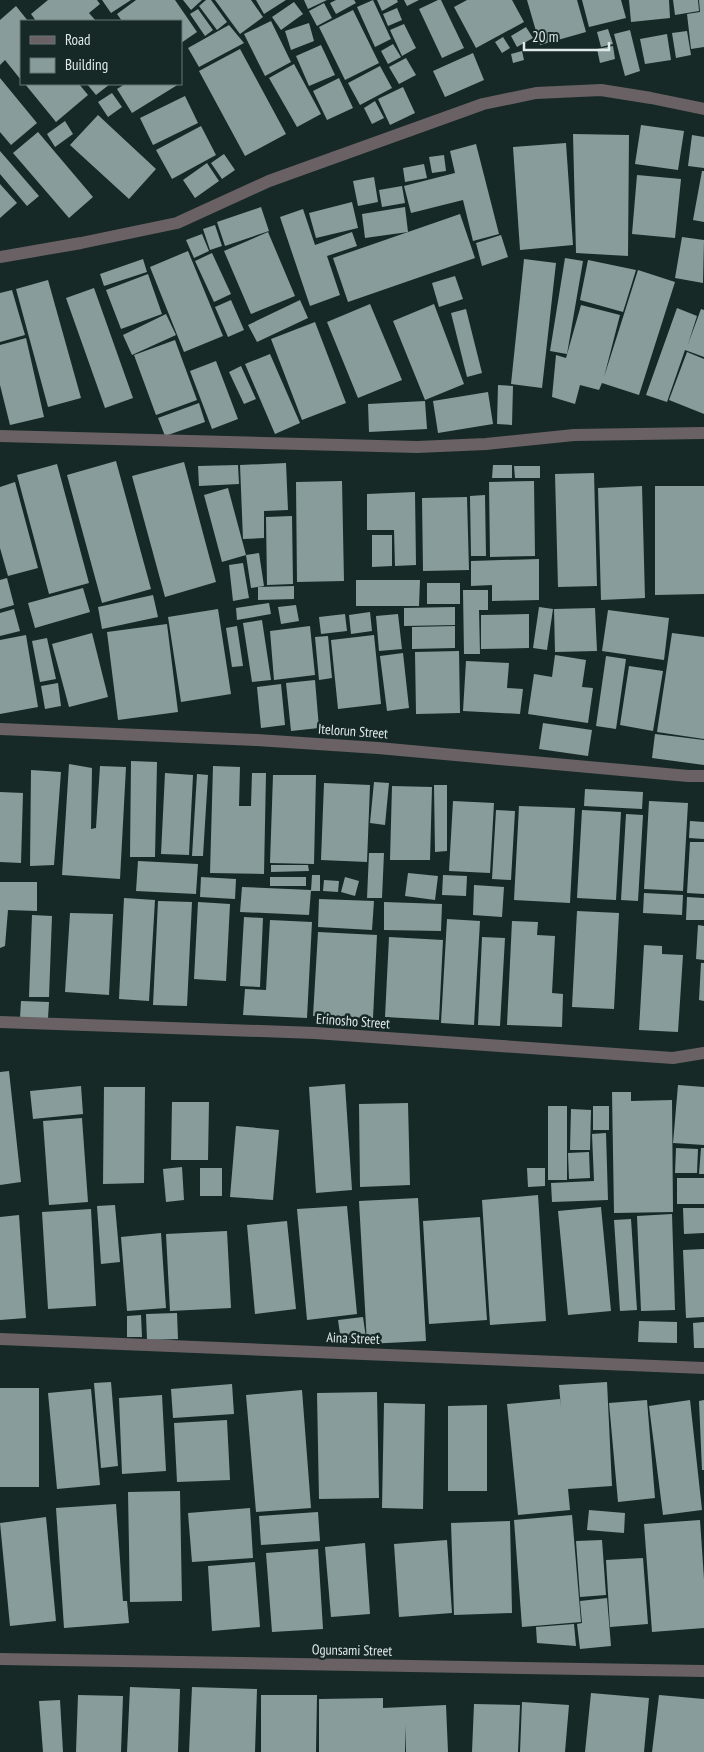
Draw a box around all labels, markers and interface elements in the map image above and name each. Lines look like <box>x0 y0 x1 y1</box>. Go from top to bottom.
legend <box>20 20 182 85</box>
scale bar <box>524 20 609 52</box>
text: 20 m <box>532 27 558 46</box>
text: Road <box>65 30 91 49</box>
text: Building <box>65 55 108 74</box>
street label: Itelorun Street <box>317 720 389 742</box>
street label: Erinosho Street <box>315 1009 391 1033</box>
street label: Aina Street <box>326 1328 380 1348</box>
street label: Ogunsami Street <box>312 1640 392 1660</box>

